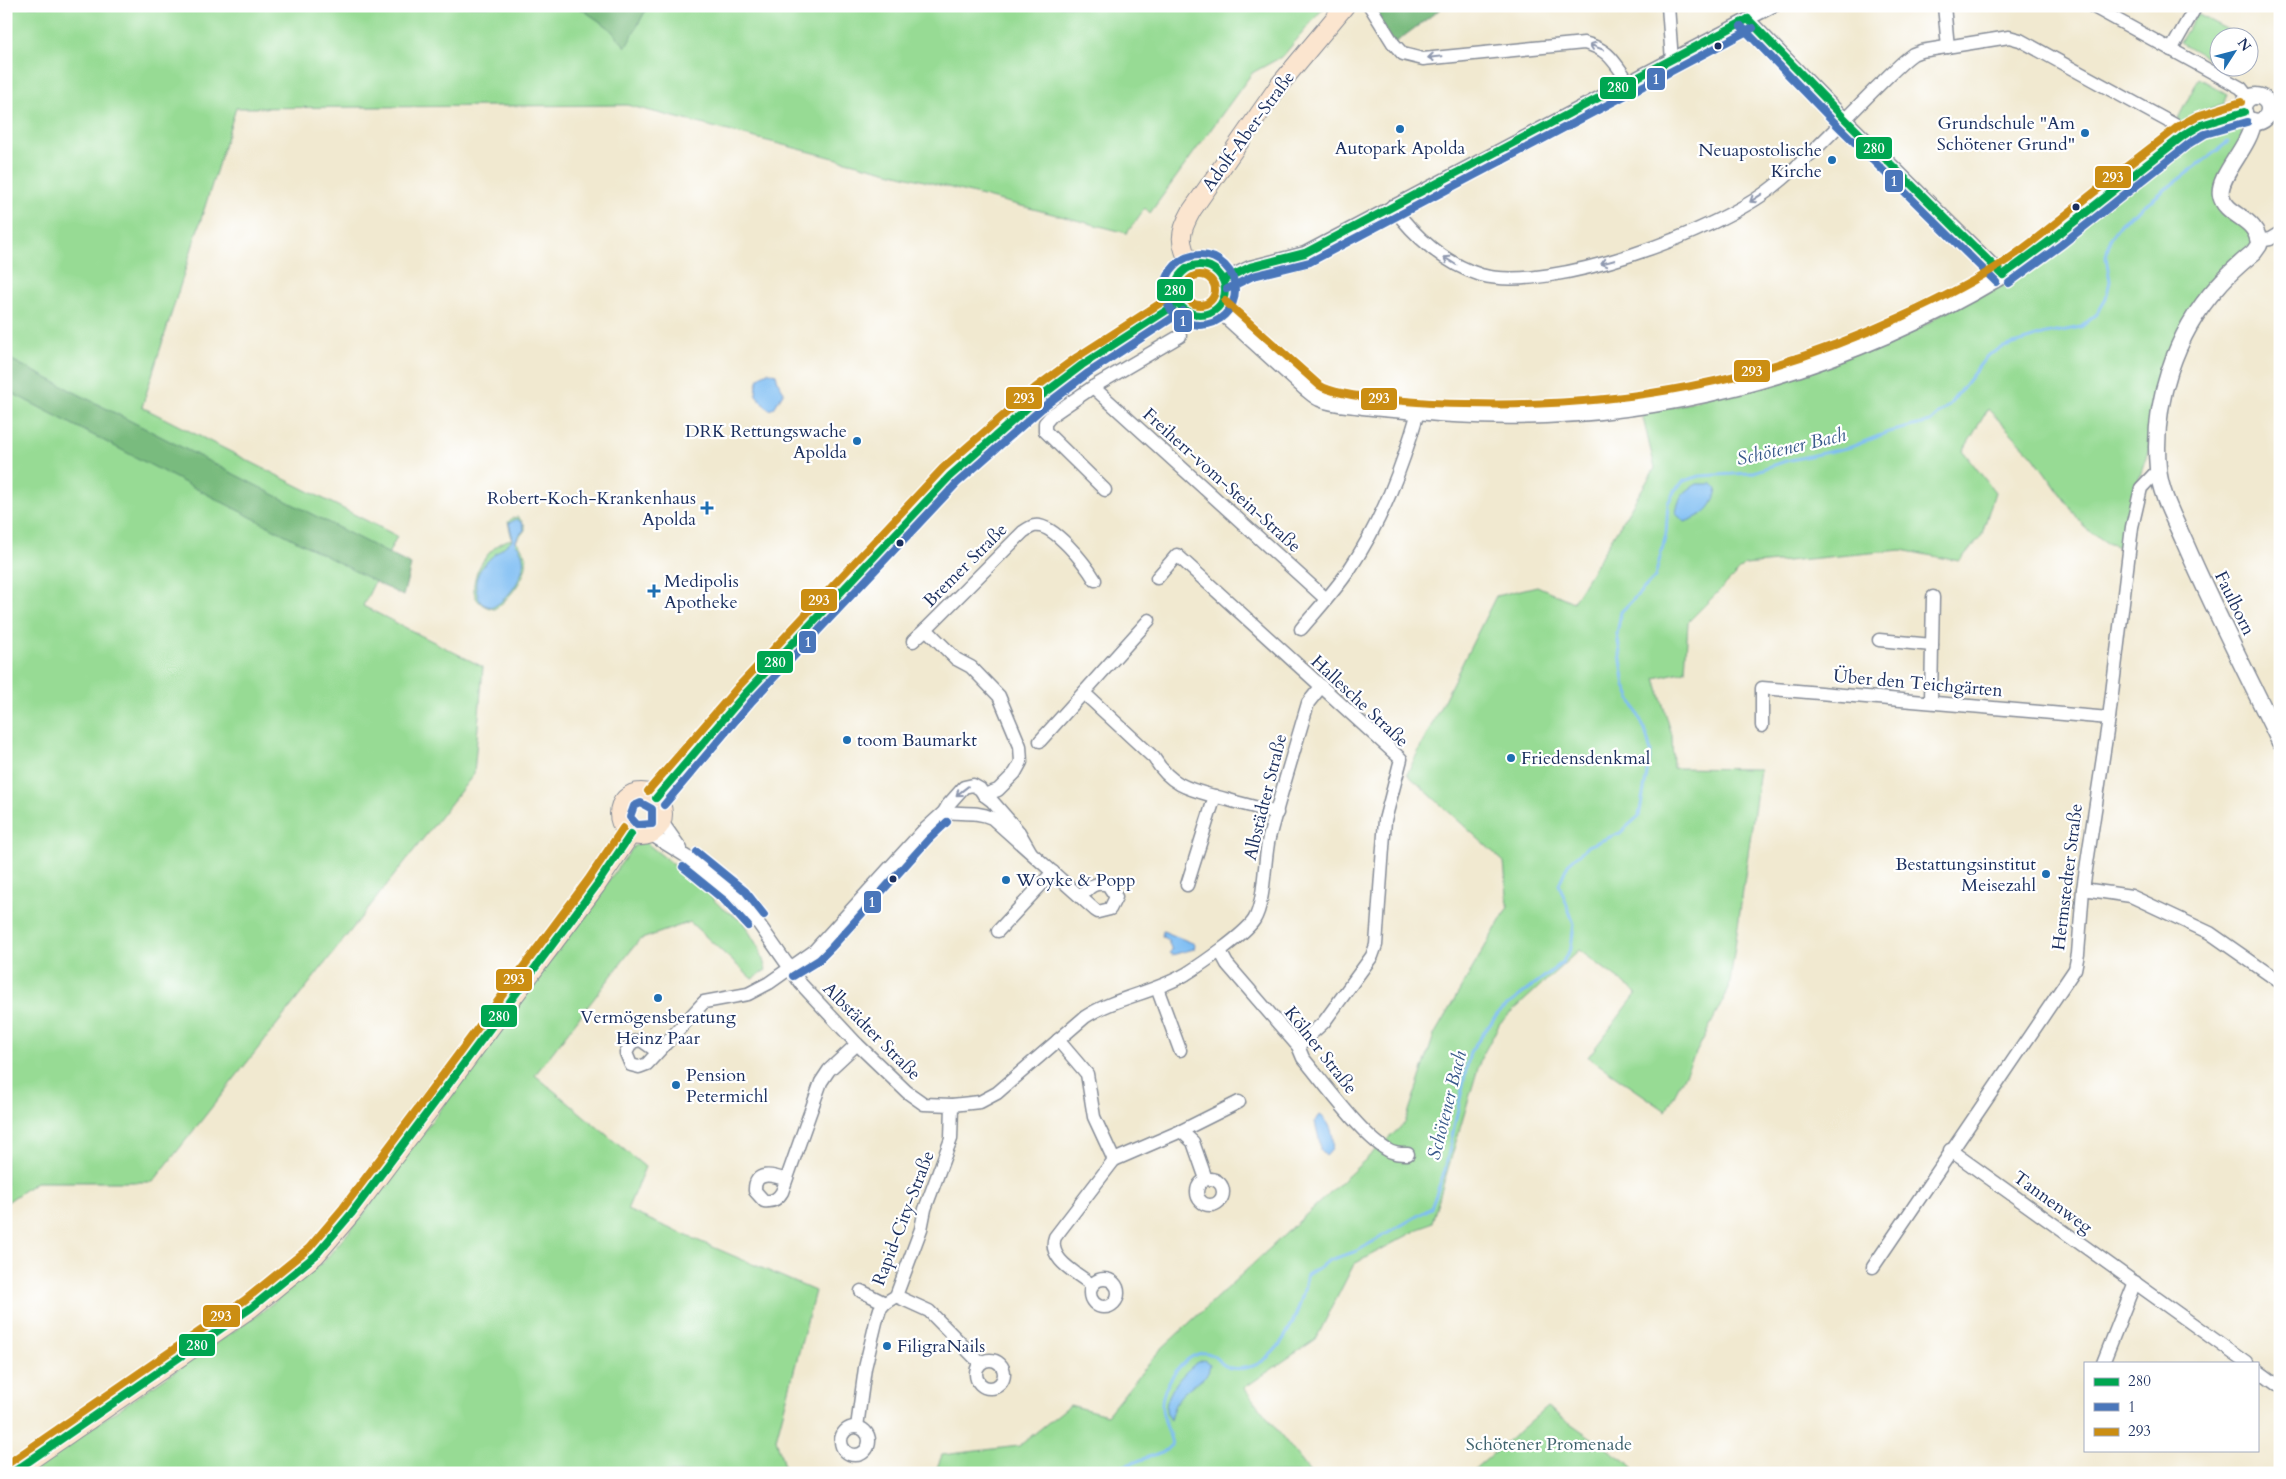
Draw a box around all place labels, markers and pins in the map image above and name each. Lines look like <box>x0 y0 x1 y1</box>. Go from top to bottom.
unlabelled marker <box>1713 41 1723 51</box>
place label: Grundschule "Am Schötener Grund" <box>1937 111 2076 157</box>
marker: Autopark Apolda <box>1394 123 1406 135</box>
marker: Grundschule "Am Schötener Grund" <box>2079 127 2091 139</box>
place label: Autopark Apolda <box>1335 136 1465 161</box>
place label: Neuapostolische Kirche <box>1698 138 1822 184</box>
marker: Neuapostolische Kirche <box>1826 154 1838 166</box>
unlabelled marker <box>2071 202 2081 212</box>
place label: DRK Rettungswache Apolda <box>685 419 847 465</box>
marker: DRK Rettungswache Apolda <box>851 435 863 447</box>
place label: Robert-Koch-Krankenhaus Apolda <box>487 486 696 532</box>
marker: Robert-Koch-Krankenhaus Apolda <box>700 501 714 515</box>
unlabelled marker <box>895 538 905 548</box>
place label: Medipolis Apotheke <box>664 569 739 615</box>
marker: Medipolis Apotheke <box>648 585 660 597</box>
place label: toom Baumarkt <box>857 728 977 753</box>
marker: toom Baumarkt <box>841 734 853 746</box>
place label: Friedensdenkmal <box>1521 746 1651 771</box>
marker: Friedensdenkmal <box>1505 752 1517 764</box>
place label: Bestattungsinstitut Meisezahl <box>1895 852 2036 898</box>
place label: Woyke & Popp <box>1015 868 1136 893</box>
marker: Bestattungsinstitut Meisezahl <box>2040 868 2052 880</box>
unlabelled marker <box>888 874 898 884</box>
marker: Woyke & Popp <box>1000 874 1012 886</box>
marker: Vermögensberatung Heinz Paar <box>652 992 664 1004</box>
place label: Vermögensberatung Heinz Paar <box>580 1005 737 1051</box>
place label: Pension Petermichl <box>686 1063 769 1109</box>
marker: Pension Petermichl <box>670 1079 682 1091</box>
place label: FiligraNails <box>897 1334 985 1359</box>
marker: FiligraNails <box>881 1340 893 1352</box>

